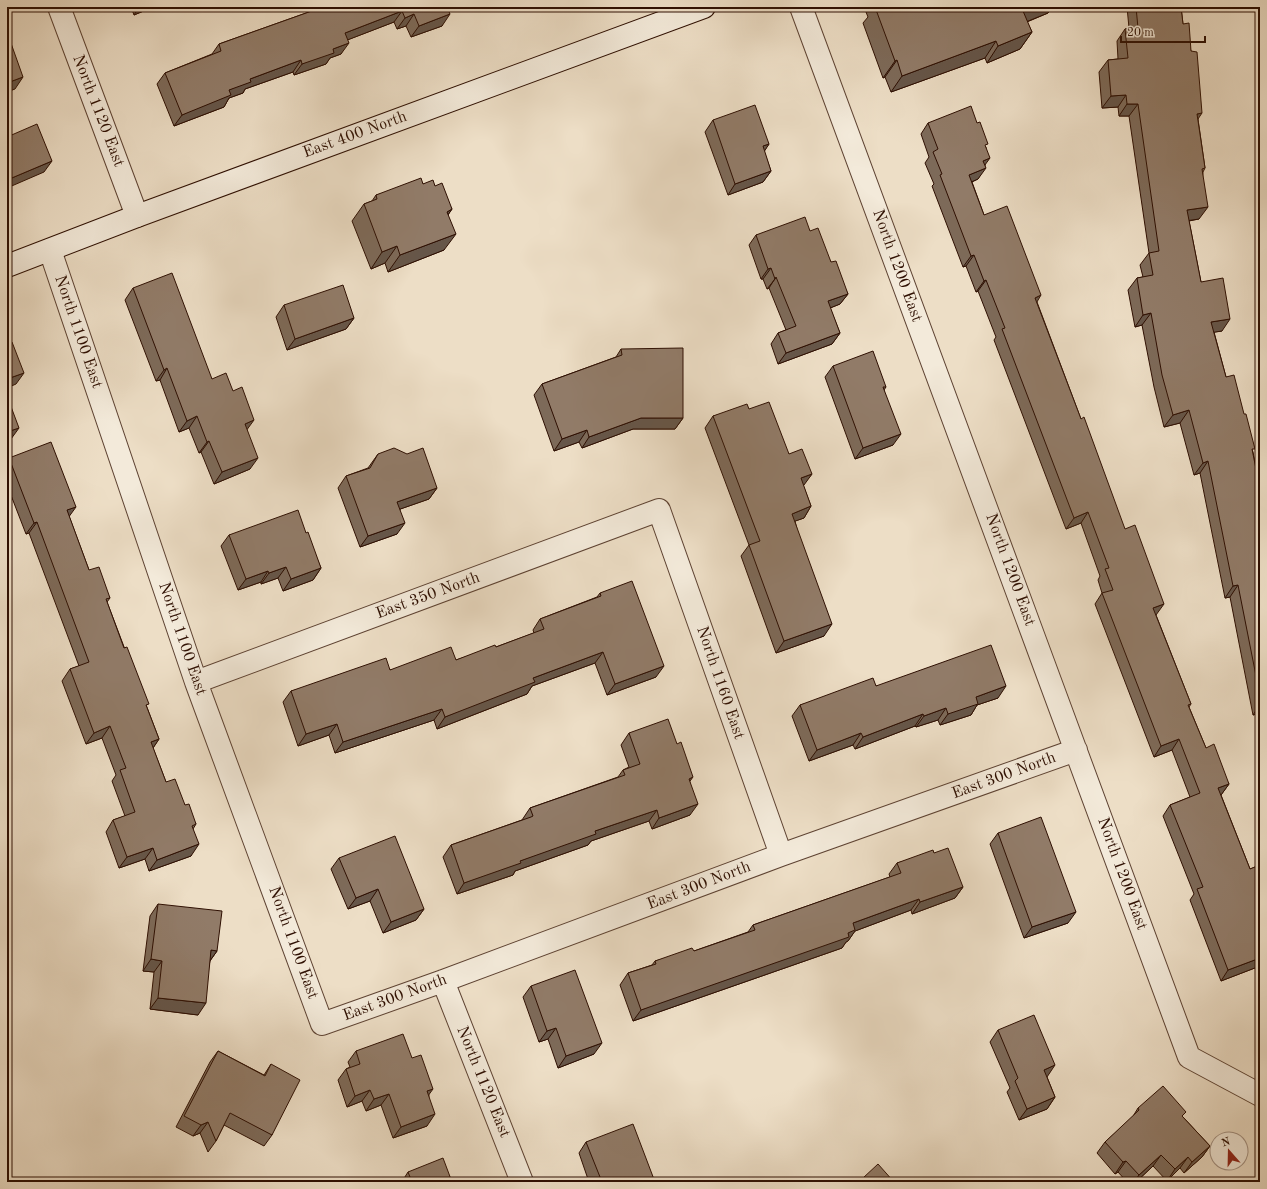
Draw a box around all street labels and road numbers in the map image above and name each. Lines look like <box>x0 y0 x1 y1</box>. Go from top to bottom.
street label: North 1120 East <box>69 53 127 170</box>
street label: East 400 North <box>301 109 409 161</box>
street label: North 1200 East <box>869 207 925 325</box>
street label: North 1100 East <box>51 273 105 391</box>
street label: North 1200 East <box>982 511 1038 629</box>
street label: East 350 North <box>374 570 482 622</box>
street label: North 1100 East <box>155 580 209 698</box>
street label: North 1160 East <box>693 624 747 742</box>
street label: East 300 North <box>950 750 1058 802</box>
street label: North 1200 East <box>1094 815 1150 933</box>
street label: East 300 North <box>645 859 753 913</box>
street label: North 1100 East <box>265 884 321 1002</box>
street label: East 300 North <box>341 972 449 1024</box>
street label: North 1120 East <box>453 1024 513 1140</box>

